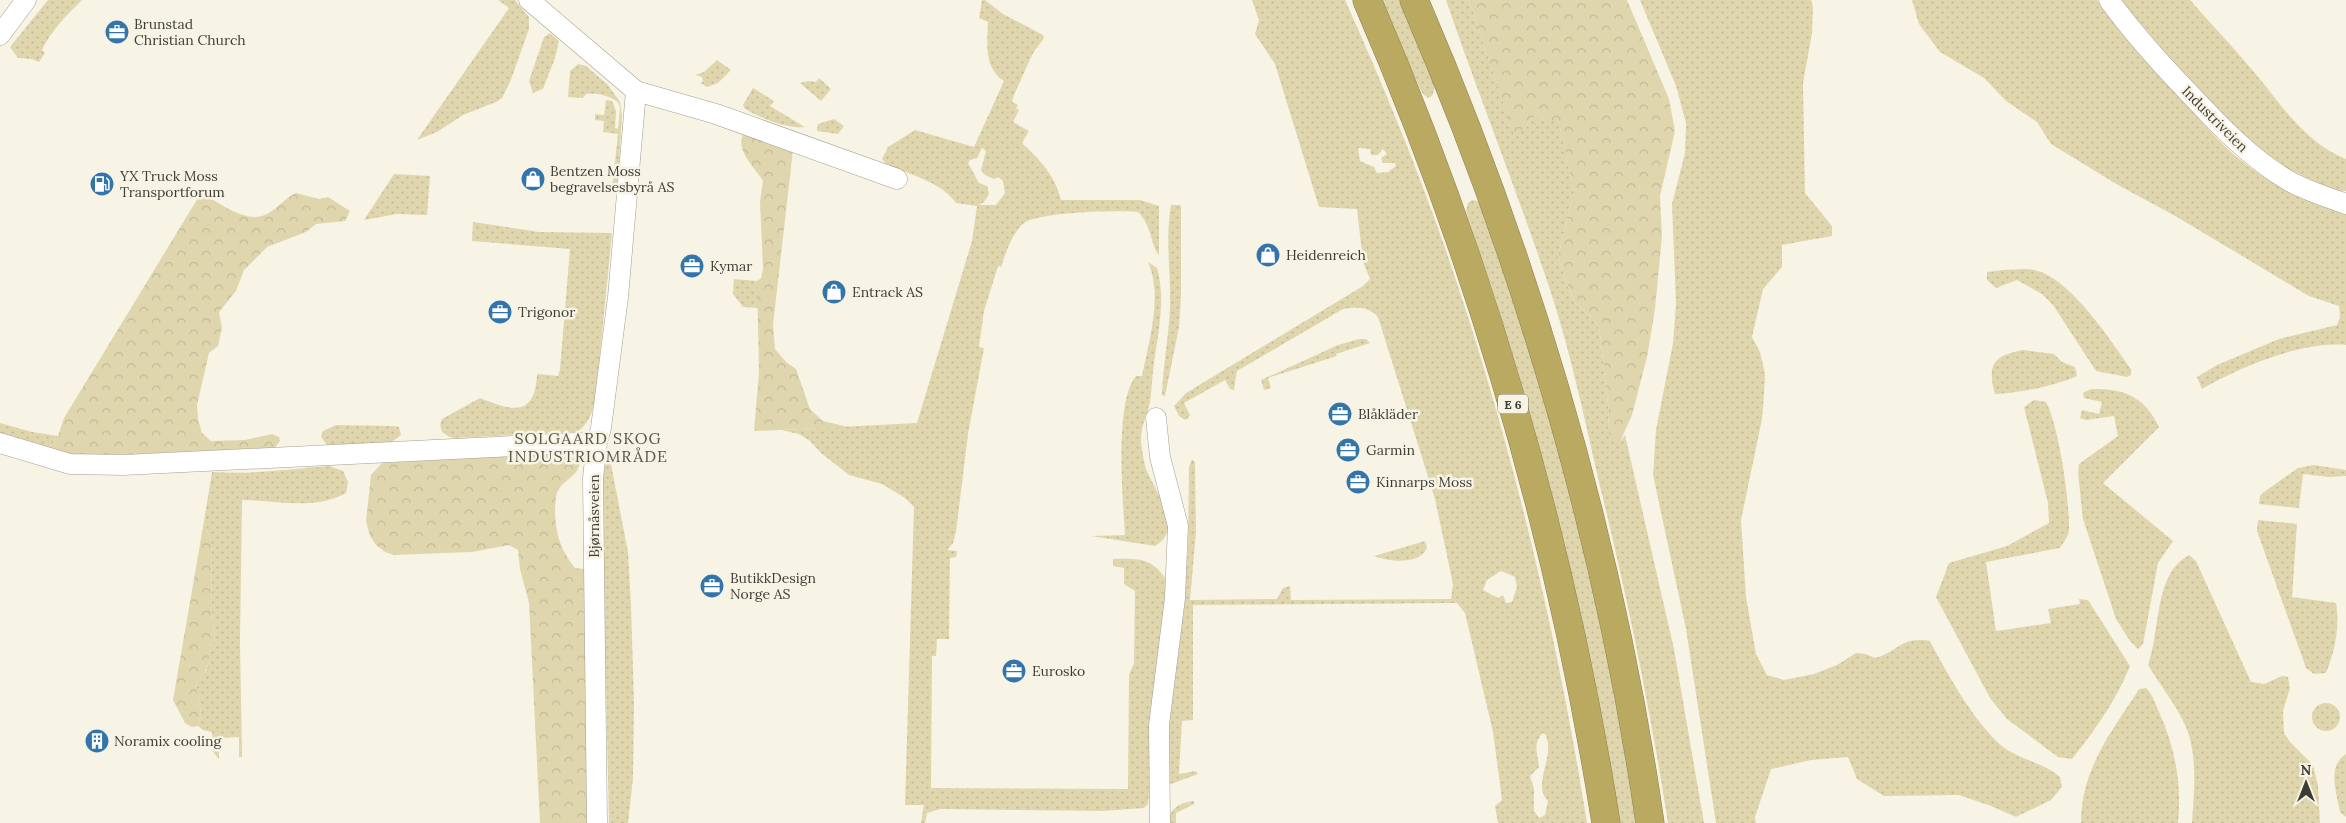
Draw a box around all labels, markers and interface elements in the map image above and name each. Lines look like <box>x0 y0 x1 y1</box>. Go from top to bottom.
place label: Brunstad Christian Church <box>134 15 246 49</box>
office icon: Brunstad Christian Church <box>104 19 130 45</box>
street label: Industriveien <box>2178 82 2252 156</box>
place label: Bentzen Moss begravelsesbyrå AS <box>550 162 675 196</box>
shop icon: Bentzen Moss begravelsesbyrå AS <box>520 166 546 192</box>
place label: YX Truck Moss Transportforum <box>119 167 225 201</box>
fuel station icon: YX Truck Moss Transportforum <box>89 171 115 197</box>
shop icon: Heidenreich <box>1255 242 1281 268</box>
place label: Heidenreich <box>1286 246 1366 264</box>
office icon: Kymar <box>679 253 705 279</box>
place label: Kymar <box>710 257 752 275</box>
shop icon: Entrack AS <box>821 279 847 305</box>
place label: Entrack AS <box>852 283 923 301</box>
office icon: Trigonor <box>487 299 513 325</box>
place label: Trigonor <box>518 303 575 321</box>
road number: E 6 <box>1498 394 1528 414</box>
office icon: Blåkläder <box>1327 401 1353 427</box>
place label: Blåkläder <box>1358 405 1418 423</box>
district label: SOLGAARD SKOG INDUSTRIOMRÅDE <box>508 428 668 466</box>
office icon: Garmin <box>1335 437 1361 463</box>
place label: Garmin <box>1366 441 1415 459</box>
office icon: Kinnarps Moss <box>1345 469 1371 495</box>
place label: Kinnarps Moss <box>1376 473 1472 491</box>
street label: Bjørnåsveien <box>585 474 603 558</box>
place label: ButikkDesign Norge AS <box>730 569 817 603</box>
office icon: ButikkDesign Norge AS <box>699 573 725 599</box>
office icon: Eurosko <box>1001 658 1027 684</box>
place label: Eurosko <box>1032 662 1085 680</box>
building icon: Noramix cooling <box>84 728 110 754</box>
place label: Noramix cooling <box>114 732 221 750</box>
north arrow <box>2281 758 2331 808</box>
text: N <box>2301 761 2312 779</box>

